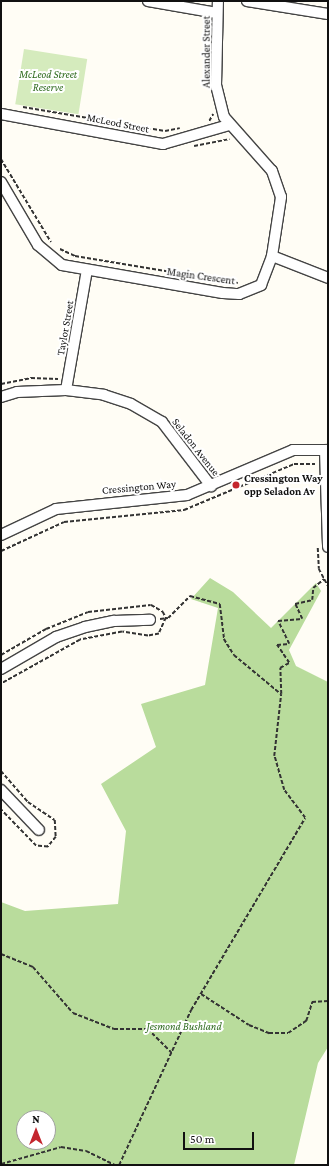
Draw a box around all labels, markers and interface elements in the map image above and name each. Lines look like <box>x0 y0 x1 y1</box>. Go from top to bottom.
street label: Alexander Street <box>199 16 213 88</box>
park label: McLeod Street Reserve <box>19 68 77 94</box>
street label: McLeod Street <box>86 111 150 135</box>
street label: Magin Crescent <box>166 265 236 287</box>
street label: Taylor Street <box>54 299 76 357</box>
street label: Seladon Avenue <box>169 416 223 478</box>
place label: Cressington Way opp Seladon Av <box>244 472 323 498</box>
street label: Cressington Way <box>101 477 177 497</box>
marker: Cressington Way opp Seladon Av <box>231 480 241 490</box>
park label: Jesmond Bushland <box>146 1019 222 1033</box>
north arrow <box>16 1110 56 1150</box>
text: N <box>32 1113 40 1125</box>
scale bar <box>185 1124 256 1150</box>
text: 50 m <box>190 1132 214 1146</box>

